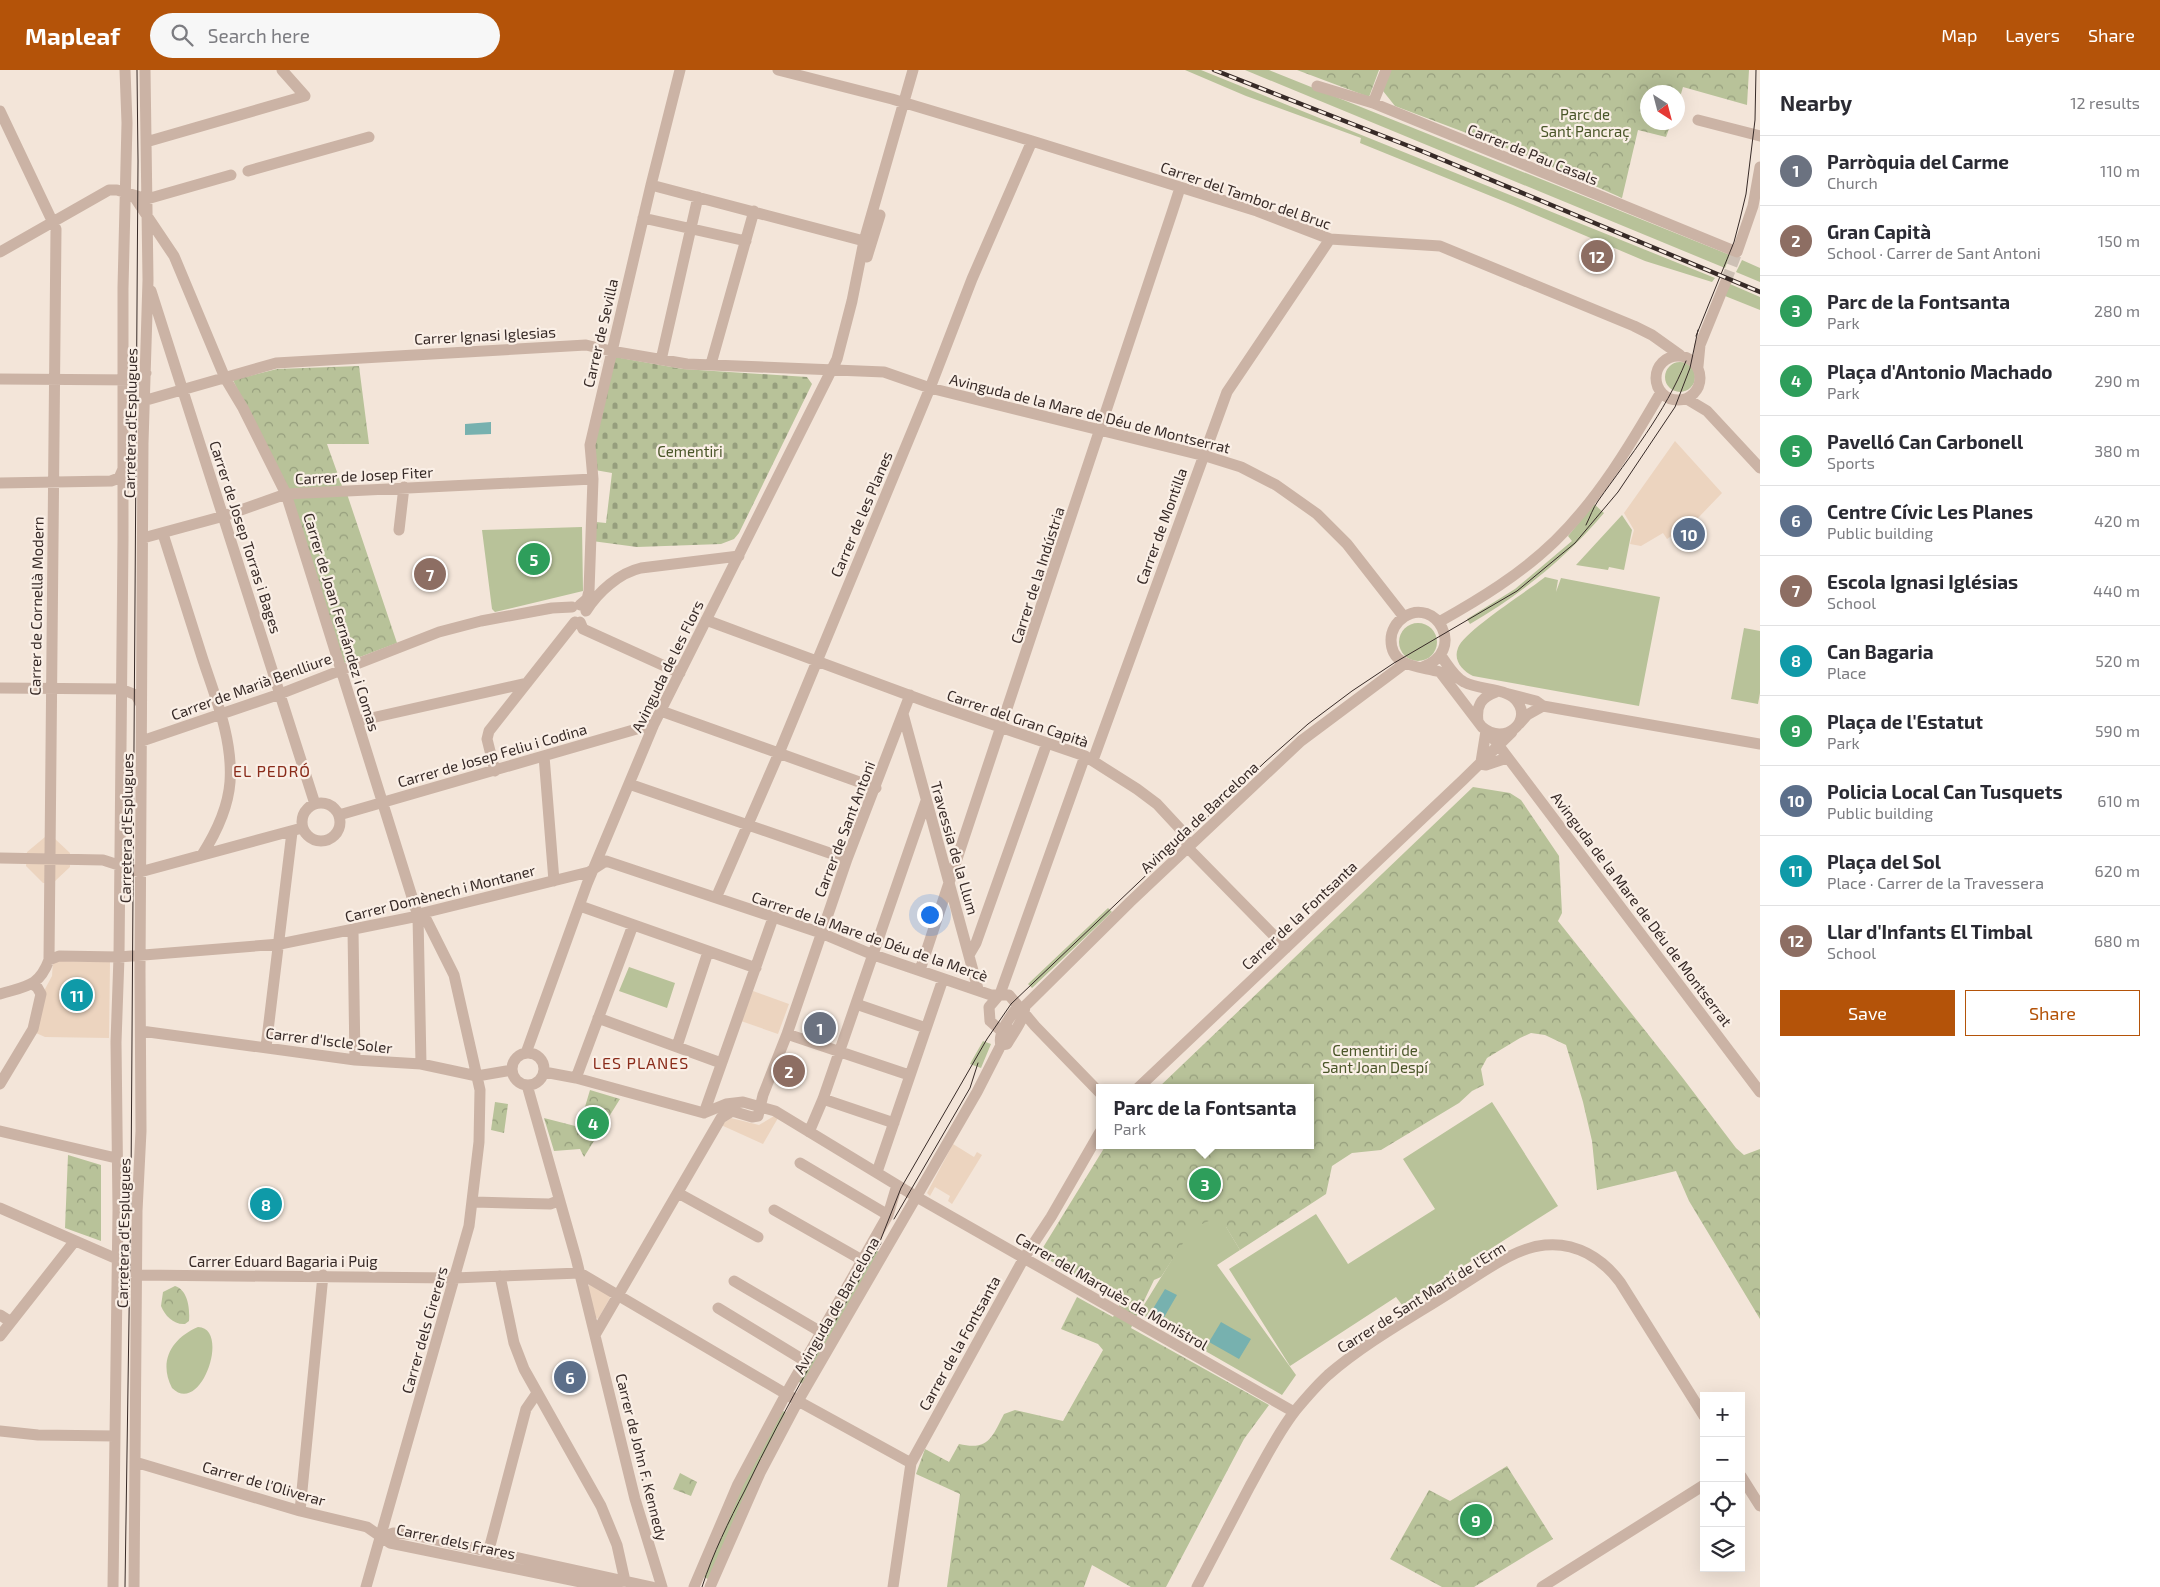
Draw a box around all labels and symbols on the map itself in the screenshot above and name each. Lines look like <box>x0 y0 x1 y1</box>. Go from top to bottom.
north arrow <box>1640 85 1685 130</box>
park label: Parc de Sant Pancraç <box>1540 105 1630 141</box>
street label: Carrer de Pau Casals <box>1465 120 1601 188</box>
street label: Carrer del Tambor del Bruc <box>1158 157 1334 233</box>
pin: 12 <box>1581 237 1613 275</box>
street label: Carrer de Sevilla <box>579 277 621 389</box>
street label: Carrer Ignasi Iglesias <box>414 322 556 348</box>
street label: Carretera d'Esplugues <box>120 348 140 498</box>
street label: Avinguda de la Mare de Déu de Montserrat <box>948 369 1233 457</box>
street label: Carrer de Josep Torras i Bages <box>206 438 286 636</box>
park label: Cementiri <box>657 442 723 460</box>
street label: Carrer de les Planes <box>826 448 896 580</box>
street label: Carrer de Josep Fiter <box>294 462 434 488</box>
street label: Carrer de Montilla <box>1132 465 1190 587</box>
street label: Carrer de la Indústria <box>1006 504 1068 646</box>
street label: Carrer de Joan Fernández i Comas <box>300 510 384 734</box>
pin: 10 <box>1673 515 1705 553</box>
street label: Carrer de Cornellà Modern <box>25 516 47 696</box>
pin: 5 <box>518 540 550 578</box>
pin: 7 <box>414 555 446 593</box>
street label: Avinguda de les Flors <box>627 597 707 735</box>
street label: Carrer de Marià Benlliure <box>168 649 334 723</box>
street label: Carrer del Gran Capità <box>945 685 1091 751</box>
street label: Carrer de Josep Feliu i Codina <box>395 719 589 791</box>
street label: Carretera d'Esplugues <box>116 753 136 903</box>
street label: Carrer de Sant Antoni <box>810 758 878 900</box>
street label: Avinguda de Barcelona <box>1136 758 1262 876</box>
district label: EL PEDRÓ <box>233 761 311 780</box>
street label: Travessia de la Llum <box>927 779 983 917</box>
street label: Avinguda de la Mare de Déu de Montserrat <box>1548 788 1736 1030</box>
street label: Carrer de la Fontsanta <box>1238 857 1360 973</box>
street label: Carrer Domènech i Montaner <box>343 861 537 925</box>
street label: Carrer de la Mare de Déu de la Mercè <box>750 887 990 985</box>
your location <box>917 902 943 928</box>
pin: 11 <box>61 976 93 1014</box>
pin: 1 <box>804 1009 836 1047</box>
street label: Carrer d'Iscle Soler <box>265 1023 393 1057</box>
park label: Cementiri de Sant Joan Despí <box>1322 1041 1429 1076</box>
pin: 2 <box>773 1052 805 1090</box>
district label: LES PLANES <box>593 1053 689 1072</box>
pin: 4 <box>577 1104 609 1142</box>
street label: Carretera d'Esplugues <box>113 1158 133 1308</box>
pin: 3 <box>1189 1165 1221 1203</box>
pin: 8 <box>250 1185 282 1223</box>
street label: Carrer del Marquès de Monistrol <box>1012 1228 1212 1354</box>
street label: Avinguda de Barcelona <box>789 1233 883 1377</box>
street label: Carrer de Sant Martí de l'Erm <box>1333 1238 1509 1356</box>
street label: Carrer Eduard Bagaria i Puig <box>188 1252 378 1270</box>
street label: Carrer dels Cirerers <box>397 1264 451 1396</box>
street label: Carrer de la Fontsanta <box>915 1273 1003 1413</box>
pin: 6 <box>554 1358 586 1396</box>
street label: Carrer de John F. Kennedy <box>612 1371 672 1543</box>
street label: Carrer de l'Oliverar <box>200 1457 328 1509</box>
pin: 9 <box>1460 1501 1492 1539</box>
street label: Carrer dels Frares <box>395 1520 517 1562</box>

